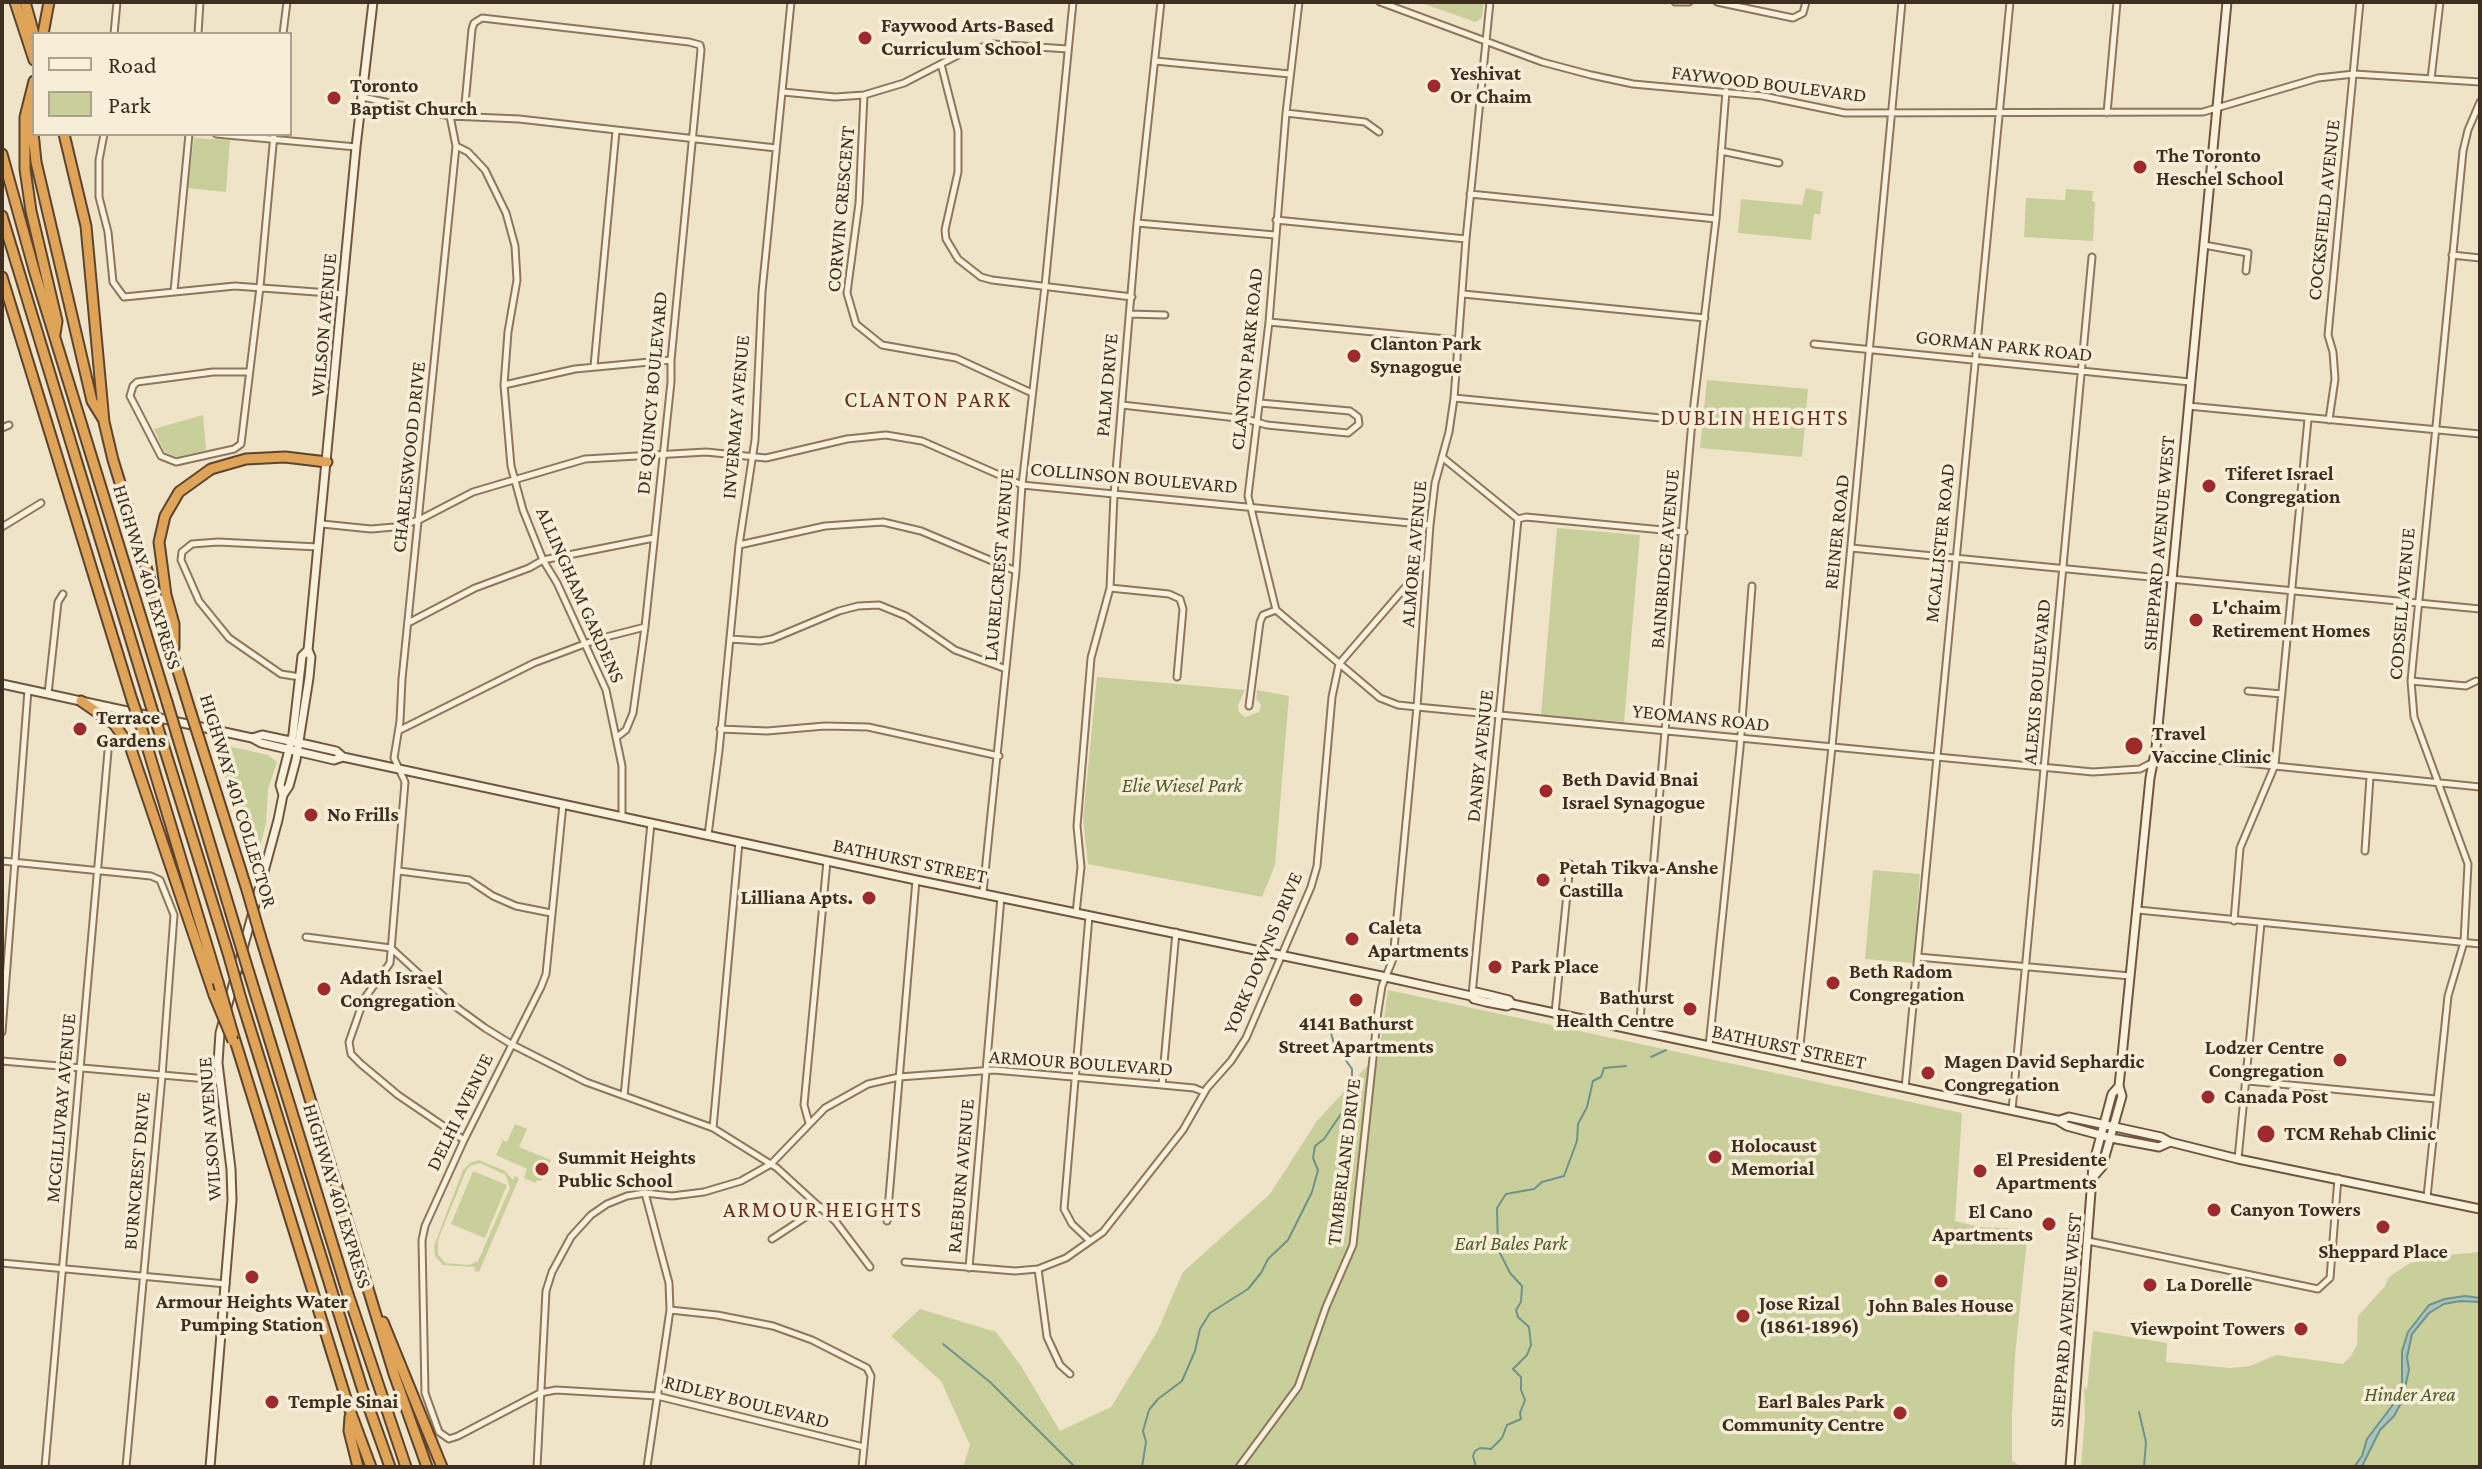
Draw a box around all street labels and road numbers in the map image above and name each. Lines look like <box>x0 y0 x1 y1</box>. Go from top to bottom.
street label: FAYWOOD BOULEVARD <box>1670 60 1868 108</box>
street label: COCKSFIELD AVENUE <box>2303 118 2345 302</box>
street label: CORWIN CRESCENT <box>822 125 860 293</box>
street label: WILSON AVENUE <box>306 252 342 398</box>
street label: CLANTON PARK ROAD <box>1225 267 1269 451</box>
street label: DE QUINCY BOULEVARD <box>631 290 673 496</box>
street label: GORMAN PARK ROAD <box>1914 325 2094 367</box>
street label: PALM DRIVE <box>1091 332 1123 438</box>
street label: INVERMAY AVENUE <box>717 334 755 500</box>
street label: CHARLESWOOD DRIVE <box>387 360 431 554</box>
street label: SHEPPARD AVENUE WEST <box>2138 435 2180 651</box>
street label: COLLINSON BOULEVARD <box>1029 457 1239 499</box>
street label: MCALLISTER ROAD <box>1920 462 1960 624</box>
street label: LAURELCREST AVENUE <box>979 467 1019 663</box>
street label: BAINBRIDGE AVENUE <box>1645 468 1685 650</box>
street label: REINER ROAD <box>1819 473 1855 591</box>
street label: ALMORE AVENUE <box>1396 480 1432 628</box>
street label: HIGHWAY 401 EXPRESS <box>107 482 187 672</box>
street label: ALLINGHAM GARDENS <box>530 503 630 687</box>
street label: CODSELL AVENUE <box>2383 527 2421 681</box>
street label: ALEXIS BOULEVARD <box>2018 598 2056 766</box>
street label: DANBY AVENUE <box>1461 689 1499 823</box>
street label: HIGHWAY 401 COLLECTOR <box>194 691 282 911</box>
street label: YEOMANS ROAD <box>1631 699 1771 737</box>
street label: BATHURST STREET <box>831 833 989 889</box>
street label: YORK DOWNS DRIVE <box>1218 868 1308 1038</box>
street label: MCGILLIVRAY AVENUE <box>41 1012 81 1204</box>
street label: BATHURST STREET <box>1710 1019 1868 1075</box>
street label: ARMOUR BOULEVARD <box>988 1045 1174 1081</box>
street label: DELHI AVENUE <box>421 1050 499 1174</box>
street label: WILSON AVENUE <box>193 1056 227 1202</box>
street label: TIMBERLANE DRIVE <box>1322 1077 1366 1247</box>
street label: BURNCREST DRIVE <box>118 1091 156 1251</box>
street label: RAEBURN AVENUE <box>942 1098 980 1254</box>
street label: HIGHWAY 401 EXPRESS <box>297 1101 377 1291</box>
street label: SHEPPARD AVENUE WEST <box>2045 1212 2087 1428</box>
street label: RIDLEY BOULEVARD <box>662 1370 832 1434</box>

